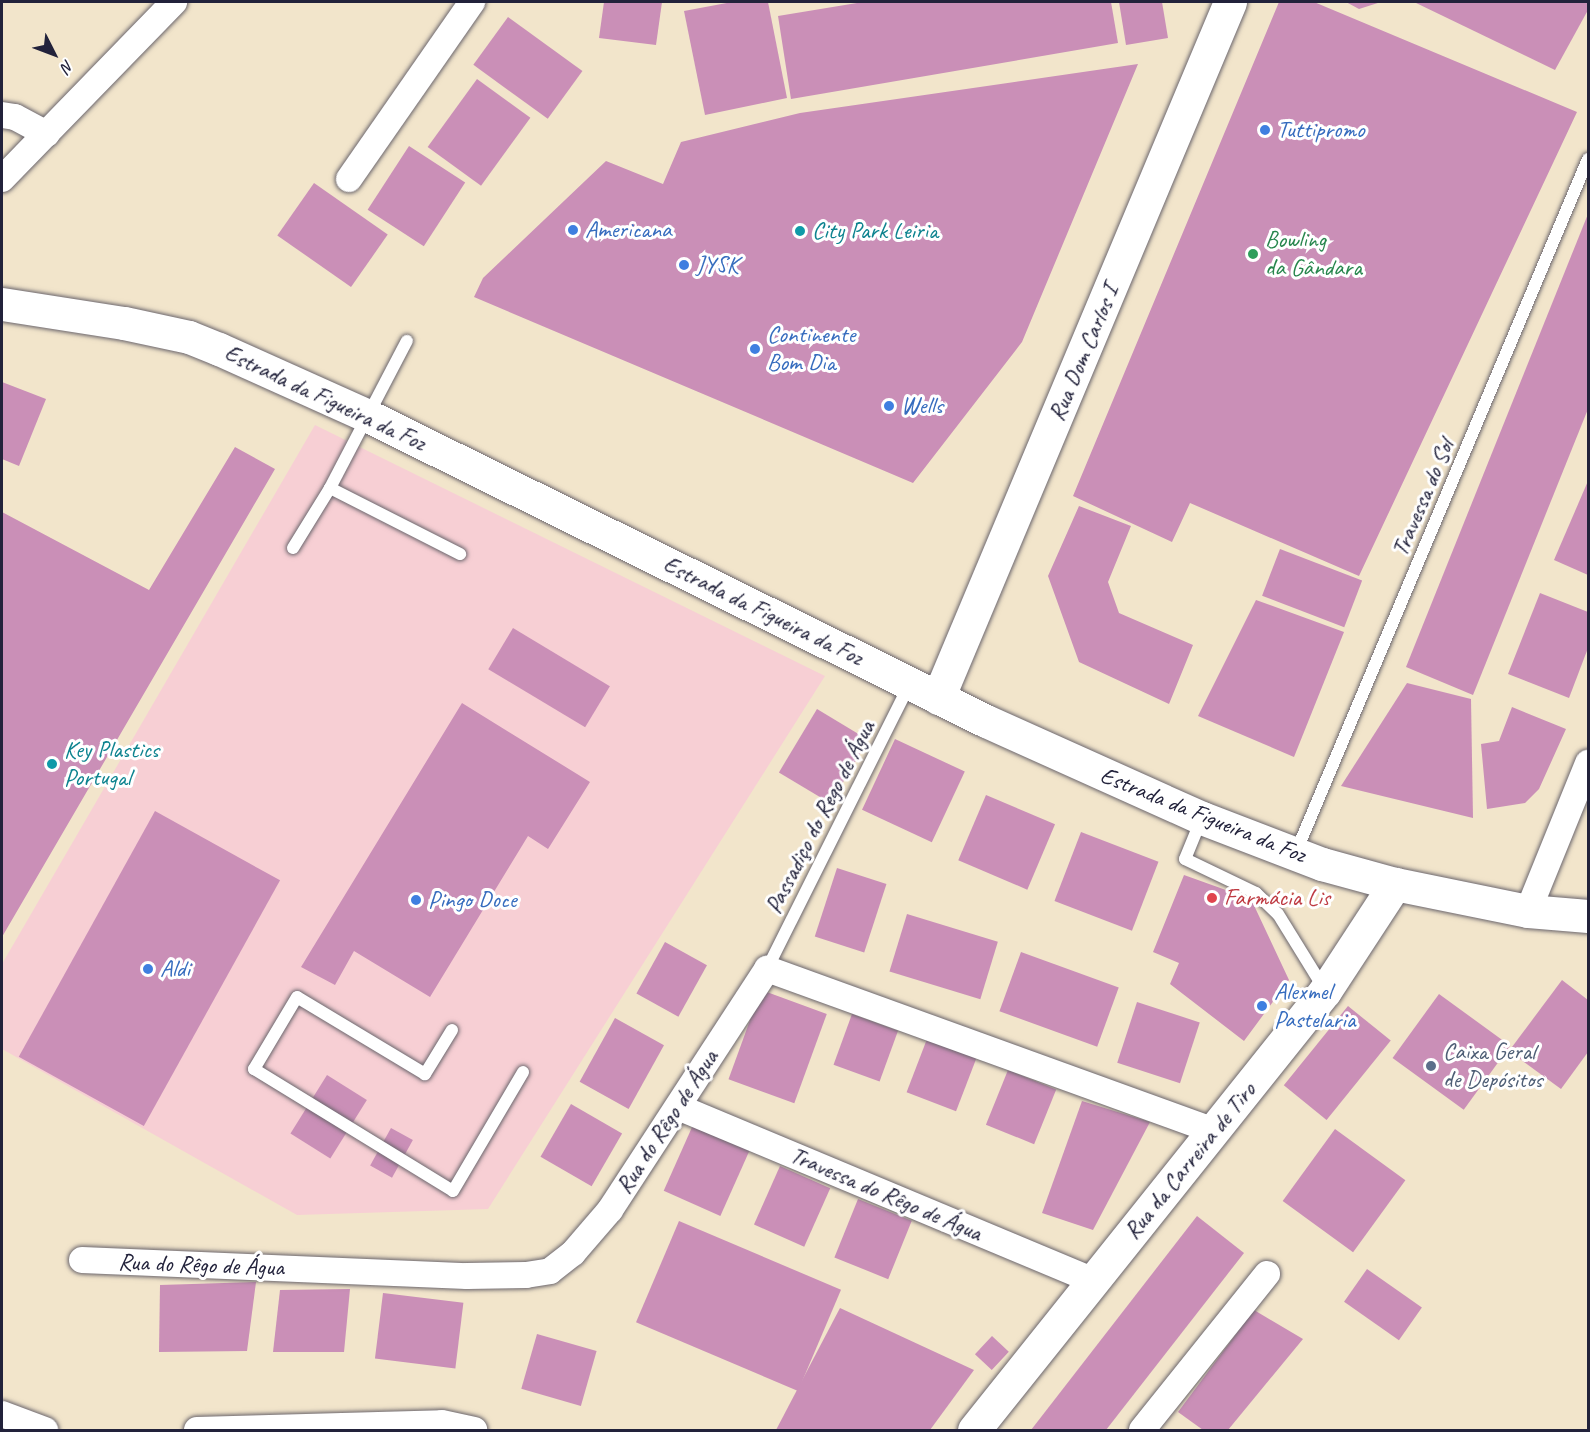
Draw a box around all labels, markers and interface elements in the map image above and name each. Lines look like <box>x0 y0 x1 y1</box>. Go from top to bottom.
north arrow <box>24 24 84 84</box>
text: N <box>57 56 78 76</box>
place label: Tuttipromo <box>1277 116 1364 144</box>
marker: Tuttipromo <box>1258 123 1272 137</box>
place label: Americana <box>585 216 671 244</box>
place label: City Park Leiria <box>812 217 940 245</box>
marker: Americana <box>566 223 580 237</box>
marker: City Park Leiria <box>793 224 807 238</box>
place label: Bowling da Gândara <box>1265 226 1362 282</box>
marker: Bowling da Gândara <box>1246 247 1260 261</box>
place label: JYSK <box>696 251 739 279</box>
marker: JYSK <box>677 258 691 272</box>
street label: Rua Dom Carlos I <box>1042 281 1126 425</box>
place label: Continente Bom Dia <box>767 321 855 377</box>
street label: Estrada da Figueira da Foz <box>219 338 431 458</box>
marker: Continente Bom Dia <box>748 342 762 356</box>
place label: Wells <box>901 392 943 420</box>
marker: Wells <box>882 399 896 413</box>
street label: Travessa do Sol <box>1386 436 1460 560</box>
street label: Estrada da Figueira da Foz <box>658 550 868 672</box>
street label: Passadiço do Rego de Água <box>759 716 881 918</box>
place label: Key Plastics Portugal <box>64 736 160 792</box>
marker: Key Plastics Portugal <box>45 757 59 771</box>
street label: Estrada da Figueira da Foz <box>1096 760 1310 870</box>
place label: Farmácia Lis <box>1224 884 1330 912</box>
place label: Pingo Doce <box>428 886 516 914</box>
marker: Farmácia Lis <box>1205 891 1219 905</box>
marker: Pingo Doce <box>409 893 423 907</box>
place label: Aldi <box>160 955 190 983</box>
marker: Aldi <box>141 962 155 976</box>
place label: Alexmel Pastelaria <box>1274 978 1355 1034</box>
marker: Alexmel Pastelaria <box>1255 999 1269 1013</box>
place label: Caixa Geral de Depósitos <box>1443 1038 1543 1094</box>
street label: Rua do Rêgo de Água <box>610 1045 724 1199</box>
marker: Caixa Geral de Depósitos <box>1424 1059 1438 1073</box>
street label: Rua da Carreira de Tiro <box>1118 1076 1262 1246</box>
street label: Travessa do Rêgo de Água <box>786 1141 986 1247</box>
street label: Rua do Rêgo de Água <box>118 1248 284 1282</box>

